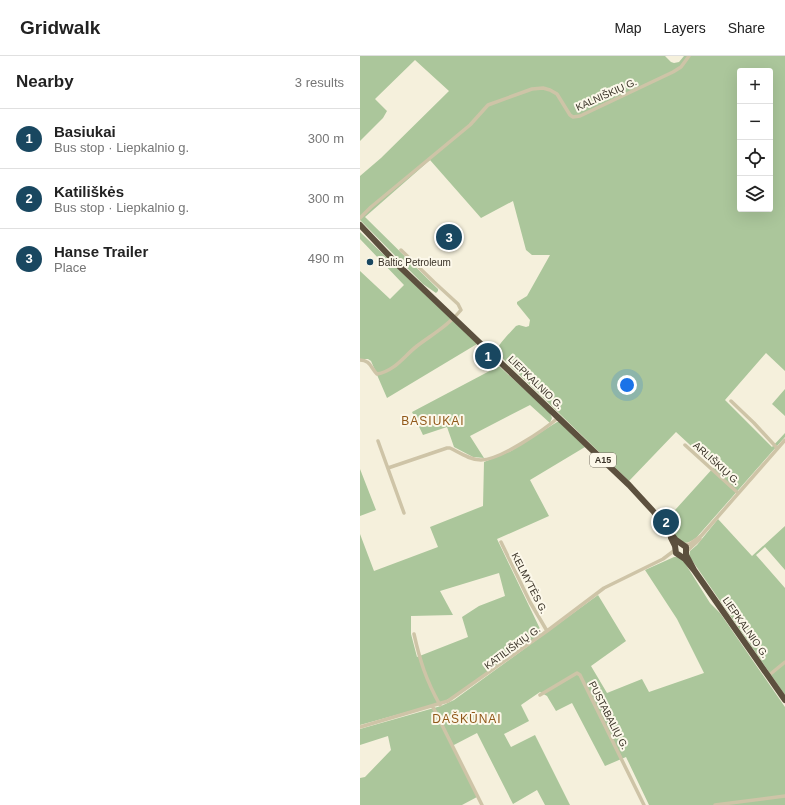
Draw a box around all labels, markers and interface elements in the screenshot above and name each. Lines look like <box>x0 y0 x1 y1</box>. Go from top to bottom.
text: Gridwalk <box>20 17 100 38</box>
text: Map <box>614 20 642 36</box>
text: Layers <box>664 20 706 36</box>
text: Share <box>728 20 765 36</box>
map controls <box>737 68 773 212</box>
button: + <box>737 68 773 104</box>
text: Nearby <box>16 72 74 91</box>
text: 3 results <box>295 75 344 90</box>
street label: KALNIŠKIŲ G. <box>574 75 638 113</box>
button: − <box>737 104 773 140</box>
text: Basiukai <box>54 123 116 140</box>
text: 1 <box>25 131 33 146</box>
text: 300 m <box>308 131 344 146</box>
text: Bus stop · Liepkalnio g. <box>54 140 189 155</box>
button: locate <box>737 140 773 176</box>
button: layers <box>737 176 773 212</box>
text: Katiliškės <box>54 183 124 200</box>
text: 2 <box>25 191 33 206</box>
text: 300 m <box>308 191 344 206</box>
text: Bus stop · Liepkalnio g. <box>54 200 189 215</box>
pin: 3 <box>436 222 462 252</box>
text: Hanse Trailer <box>54 243 148 260</box>
text: 3 <box>25 251 33 266</box>
text: 490 m <box>308 251 344 266</box>
marker: Baltic Petroleum <box>365 257 375 267</box>
place label: Baltic Petroleum <box>378 257 451 268</box>
text: Place <box>54 260 87 275</box>
pin: 1 <box>475 341 501 371</box>
street label: LIEPKALNIO G. <box>506 353 565 411</box>
your location <box>617 375 637 395</box>
district label: BASIUKAI <box>401 414 465 428</box>
street label: ARLIŠKIŲ G. <box>691 439 743 487</box>
road number: A15 <box>590 453 616 467</box>
pin: 2 <box>653 507 679 537</box>
street label: KELMYTĖS G. <box>510 551 550 615</box>
street label: LIEPKALNIO G. <box>721 595 771 660</box>
street label: KATILIŠKIŲ G. <box>482 623 542 671</box>
street label: PUSTABALIŲ G. <box>587 679 630 751</box>
district label: DAŠKŪNAI <box>432 711 502 726</box>

